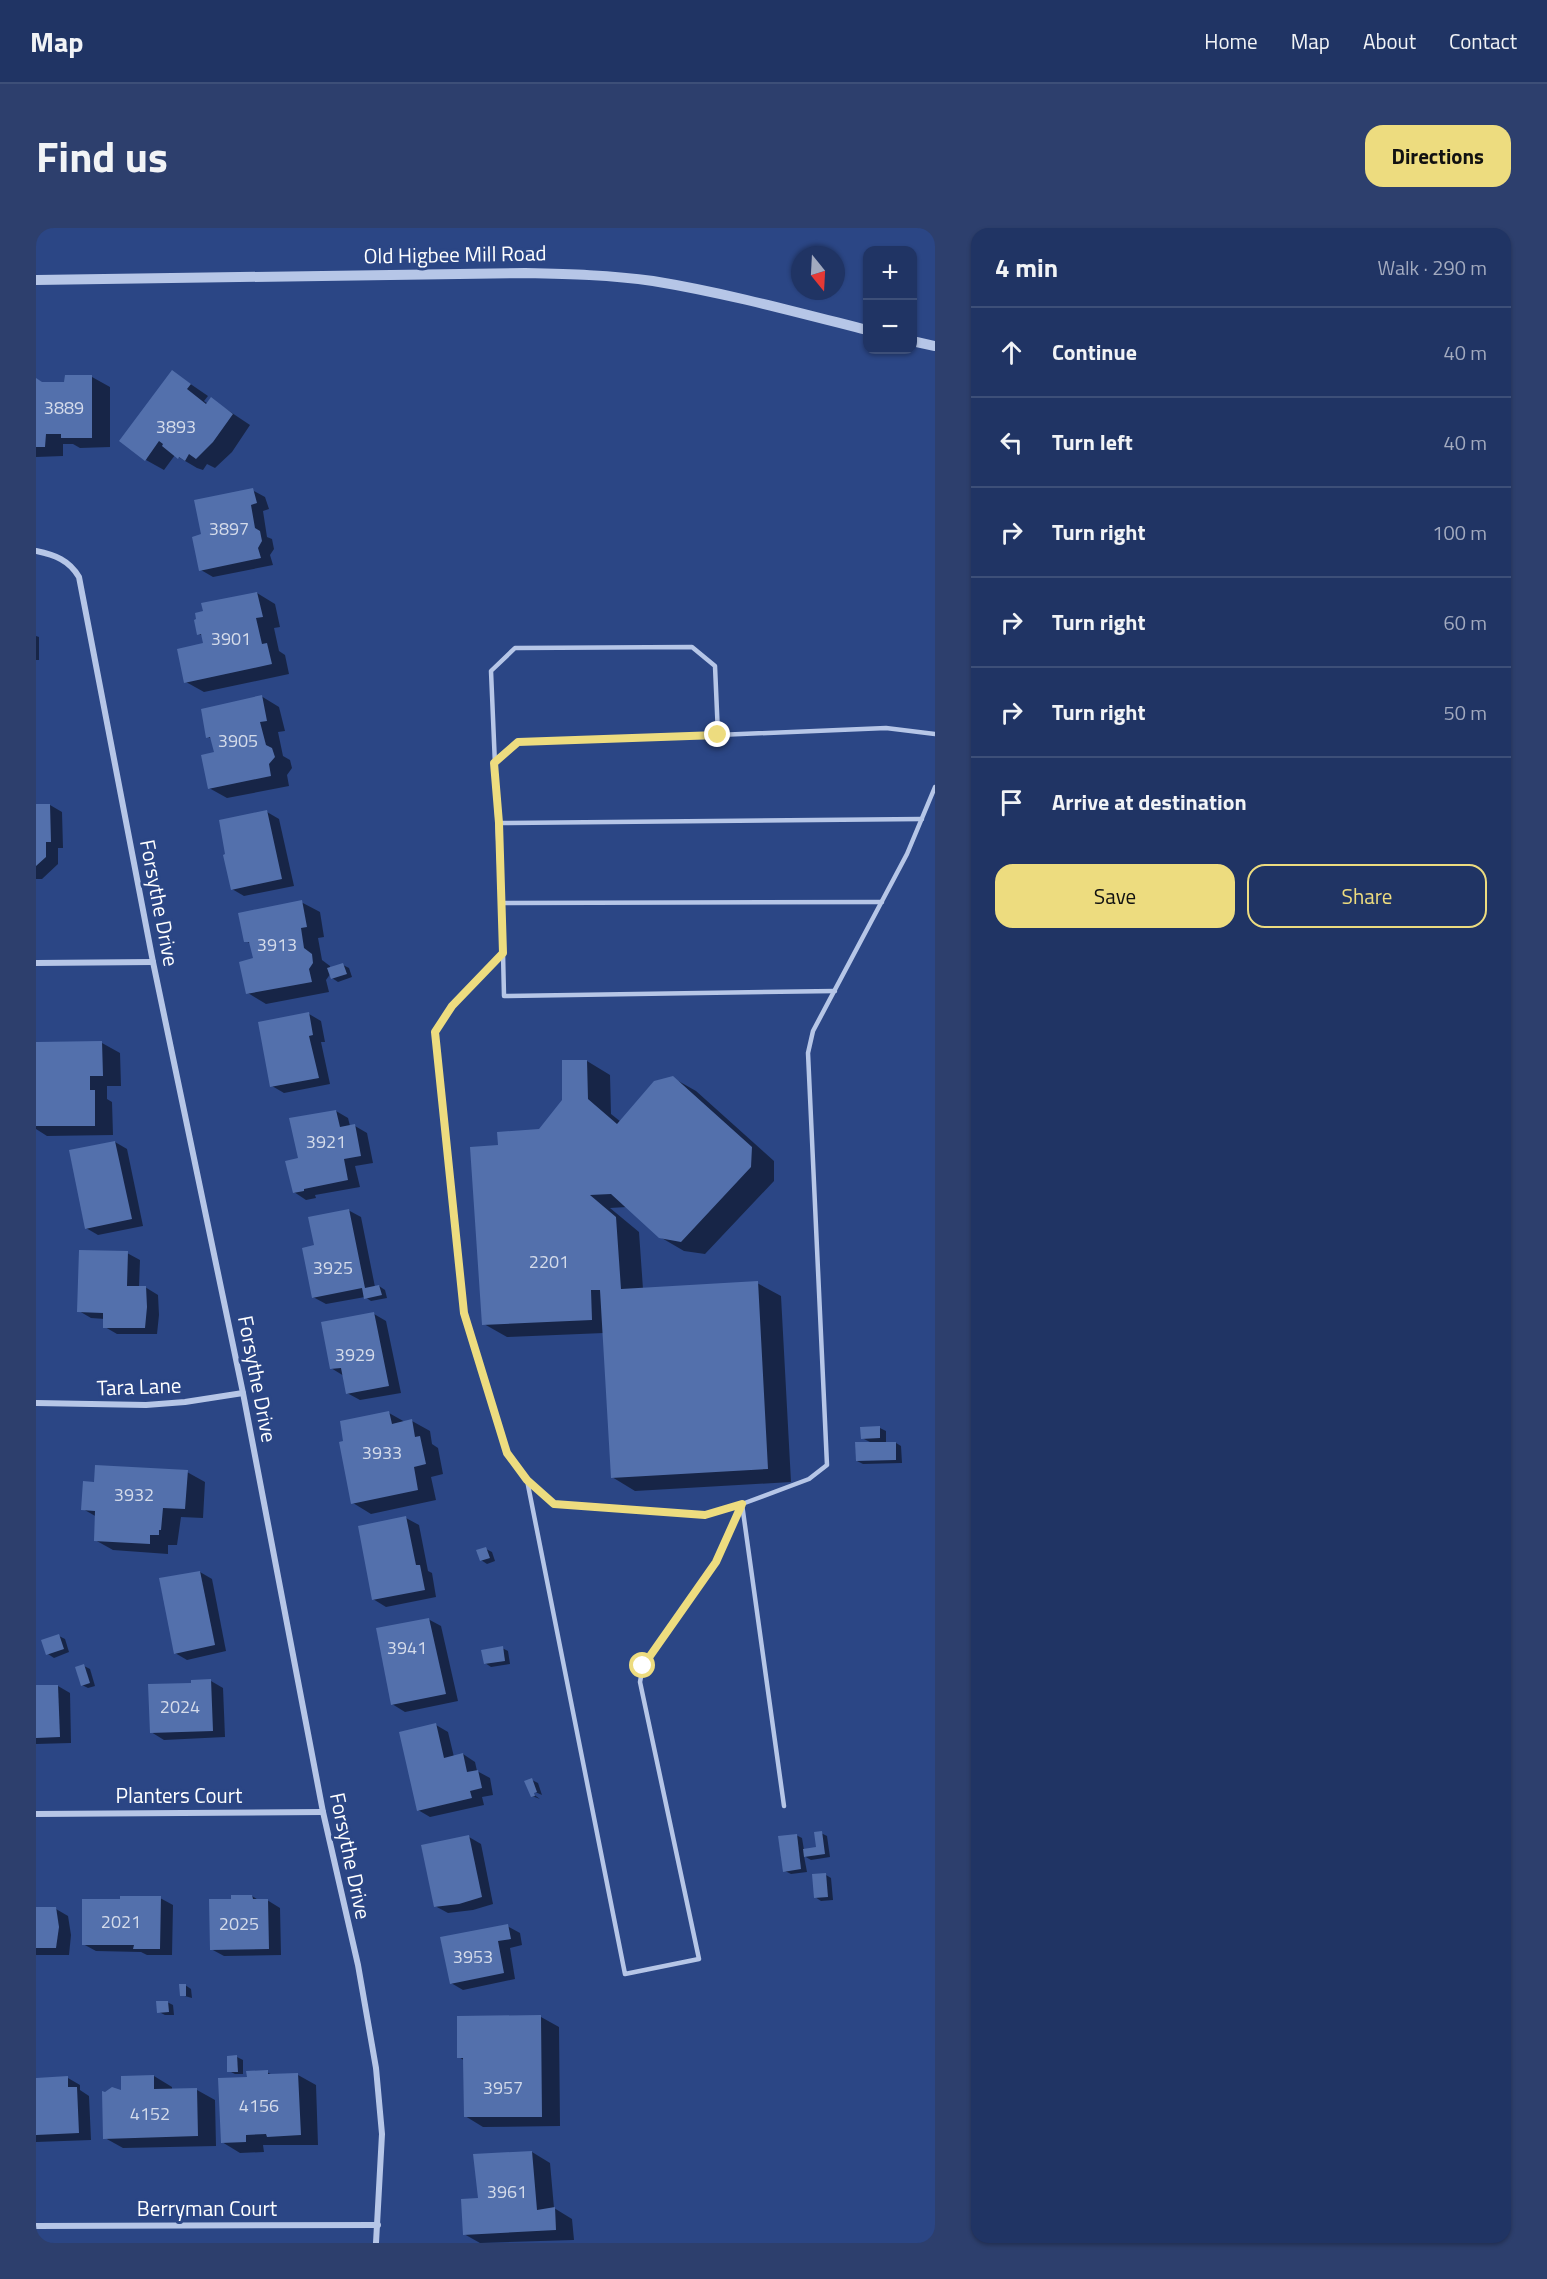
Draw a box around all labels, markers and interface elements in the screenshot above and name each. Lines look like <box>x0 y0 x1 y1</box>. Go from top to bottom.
text: Map <box>30 20 84 63</box>
text: Home <box>1204 25 1258 57</box>
text: Map <box>1291 25 1330 57</box>
text: About <box>1363 25 1416 57</box>
text: Contact <box>1449 25 1517 57</box>
text: Find us <box>36 124 168 188</box>
button: Directions <box>1365 125 1511 187</box>
street label: Old Higbee Mill Road <box>363 236 547 272</box>
north arrow <box>791 246 845 300</box>
map controls <box>863 246 917 354</box>
button: + <box>863 246 917 300</box>
text: 4 min <box>995 248 1058 287</box>
text: Walk · 290 m <box>1378 252 1487 283</box>
button: − <box>863 300 917 354</box>
text: Continue <box>1052 335 1137 369</box>
icon: ahead <box>995 336 1028 369</box>
text: 40 m <box>1443 337 1487 368</box>
house number: 3889 <box>44 394 84 421</box>
house number: 3893 <box>156 413 196 440</box>
text: Turn left <box>1052 425 1133 459</box>
icon: left <box>995 426 1028 459</box>
text: 40 m <box>1443 427 1487 458</box>
house number: 3897 <box>209 515 249 542</box>
text: Turn right <box>1052 515 1146 549</box>
icon: right <box>995 516 1028 549</box>
text: 100 m <box>1432 517 1487 548</box>
text: Turn right <box>1052 605 1146 639</box>
icon: right <box>995 606 1028 639</box>
text: 60 m <box>1443 607 1487 638</box>
house number: 3901 <box>211 625 251 652</box>
text: Turn right <box>1052 695 1146 729</box>
icon: right <box>995 696 1028 729</box>
text: 50 m <box>1443 697 1487 728</box>
route end <box>704 721 730 747</box>
house number: 3905 <box>218 727 258 754</box>
text: Arrive at destination <box>1052 785 1247 819</box>
icon: arrive <box>995 786 1028 819</box>
street label: Forsythe Drive <box>132 837 188 969</box>
button: Save <box>995 864 1235 928</box>
button: Share <box>1247 864 1487 928</box>
house number: 3913 <box>257 931 297 958</box>
house number: 3921 <box>306 1128 346 1155</box>
house number: 2201 <box>529 1248 569 1275</box>
house number: 3925 <box>313 1254 353 1281</box>
street label: Forsythe Drive <box>230 1313 286 1445</box>
house number: 3929 <box>335 1341 375 1368</box>
street label: Tara Lane <box>96 1369 182 1403</box>
house number: 3933 <box>362 1439 402 1466</box>
house number: 3932 <box>114 1481 154 1508</box>
house number: 3941 <box>387 1634 427 1661</box>
route start <box>629 1652 655 1678</box>
house number: 2024 <box>160 1693 200 1720</box>
street label: Planters Court <box>116 1779 243 1811</box>
street label: Forsythe Drive <box>322 1790 380 1922</box>
house number: 2021 <box>101 1908 141 1935</box>
house number: 2025 <box>219 1910 259 1937</box>
house number: 3953 <box>453 1943 493 1970</box>
house number: 3957 <box>483 2074 523 2101</box>
house number: 4156 <box>239 2092 279 2119</box>
house number: 4152 <box>130 2100 170 2127</box>
house number: 3961 <box>487 2178 527 2205</box>
street label: Berryman Court <box>137 2192 278 2224</box>

